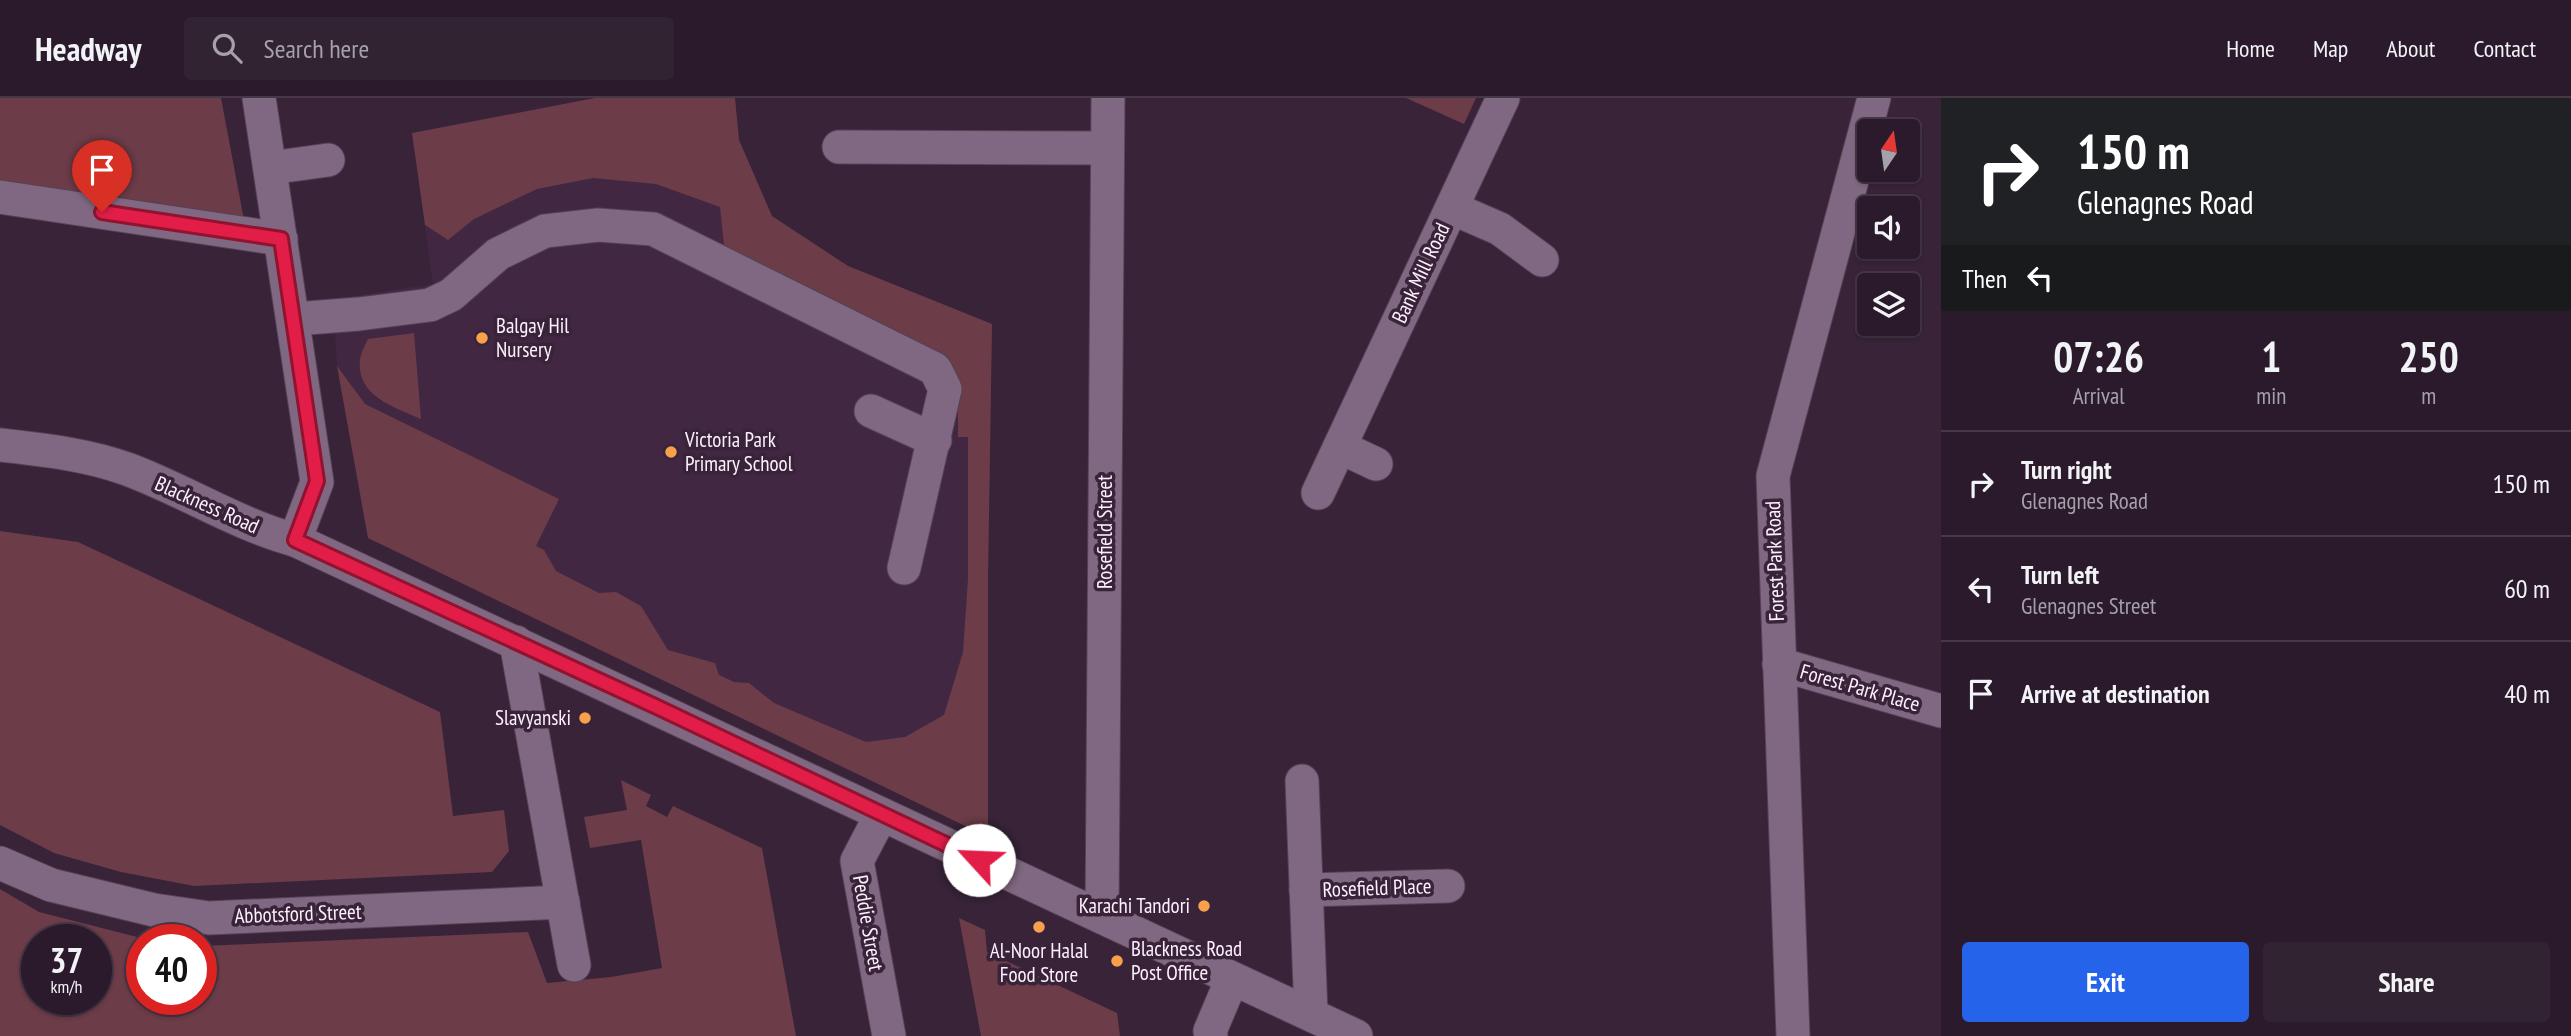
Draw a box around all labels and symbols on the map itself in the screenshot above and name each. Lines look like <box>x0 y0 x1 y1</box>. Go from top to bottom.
north arrow <box>1857 119 1920 182</box>
pin <box>72 140 132 212</box>
street label: Bank Mill Road <box>1386 218 1456 327</box>
place label: Balgay Hil Nursery <box>496 312 569 363</box>
marker: Balgay Hil Nursery <box>474 330 490 346</box>
place label: Victoria Park Primary School <box>684 426 793 477</box>
marker: Victoria Park Primary School <box>663 444 679 460</box>
street label: Blackness Road <box>151 470 263 539</box>
street label: Rosefield Street <box>1091 475 1118 589</box>
street label: Forest Park Road <box>1759 500 1790 622</box>
street label: Forest Park Place <box>1797 658 1923 717</box>
place label: Slavyanski <box>495 704 571 731</box>
marker: Slavyanski <box>577 710 593 726</box>
position arrow <box>942 823 1016 897</box>
street label: Rosefield Place <box>1322 872 1432 903</box>
street label: Peddie Street <box>847 873 890 973</box>
place label: Karachi Tandori <box>1079 892 1190 919</box>
street label: Abbotsford Street <box>234 898 362 929</box>
marker: Karachi Tandori <box>1196 898 1212 914</box>
marker: Al-Noor Halal Food Store <box>1031 919 1047 935</box>
speed limit sign: 40 <box>126 924 217 1015</box>
place label: Blackness Road Post Office <box>1131 935 1242 986</box>
place label: Al-Noor Halal Food Store <box>990 937 1088 988</box>
marker: Blackness Road Post Office <box>1109 953 1125 969</box>

